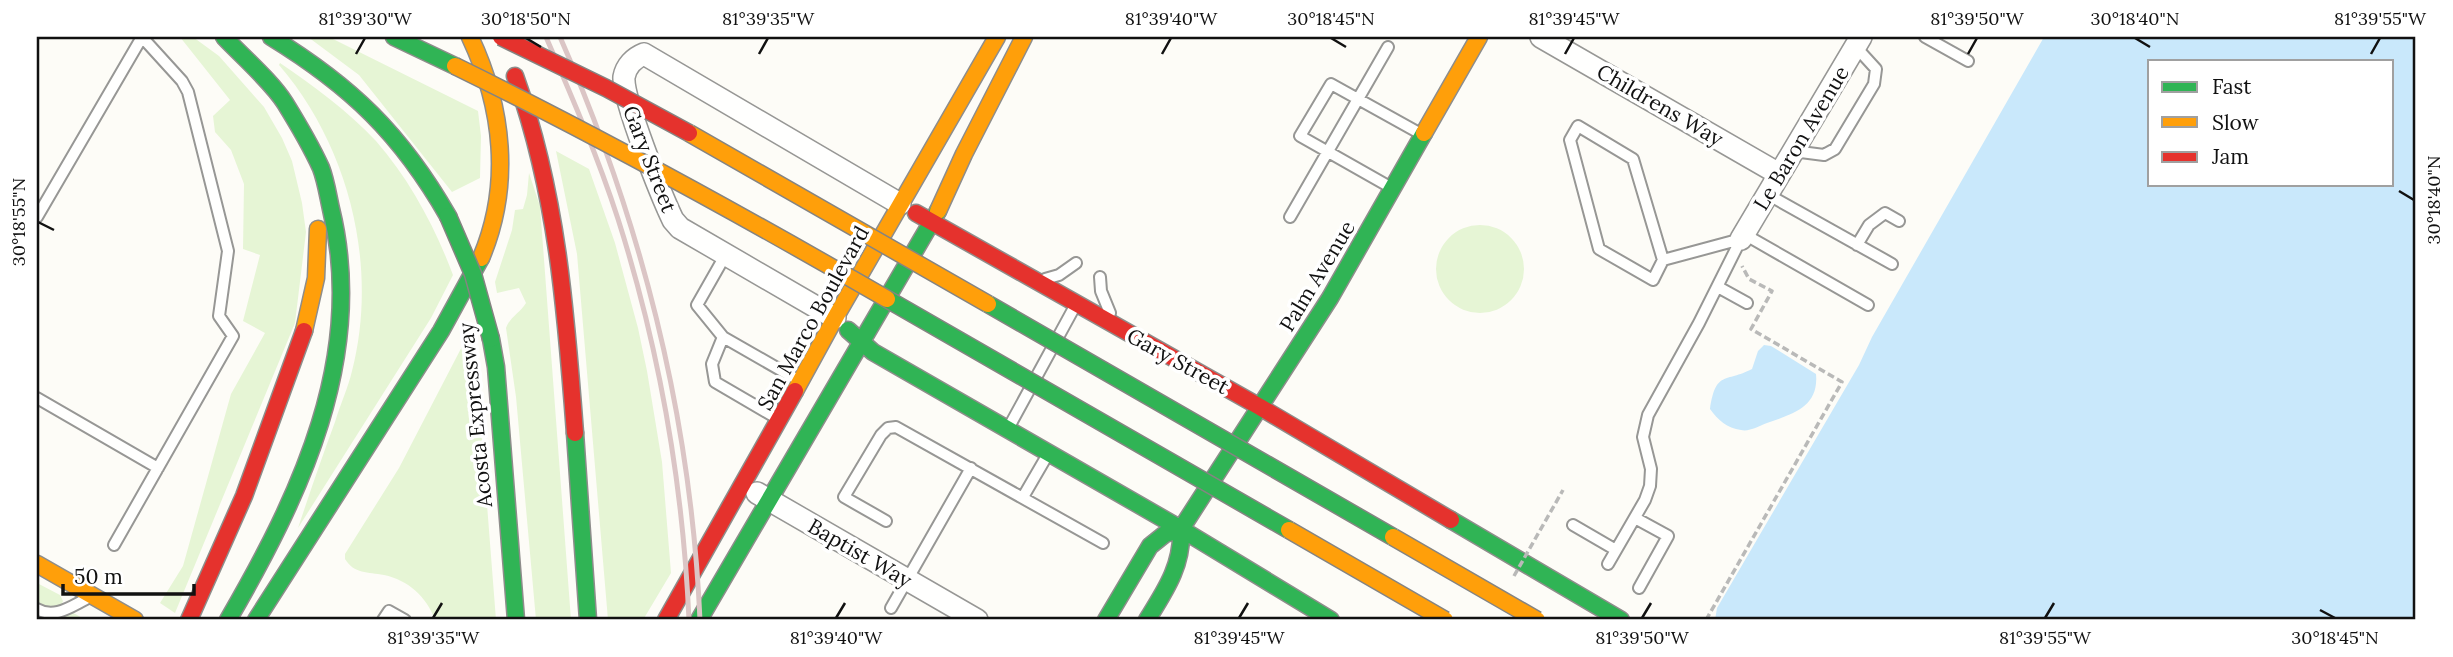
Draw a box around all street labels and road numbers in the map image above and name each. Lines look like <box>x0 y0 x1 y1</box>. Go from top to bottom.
street label: Childrens Way <box>1592 58 1728 152</box>
street label: Le Baron Avenue <box>1747 61 1855 215</box>
street label: Gary Street <box>617 102 683 217</box>
street label: Palm Avenue <box>1273 216 1361 336</box>
street label: San Marco Boulevard <box>751 221 875 415</box>
street label: Acosta Expressway <box>452 321 498 510</box>
street label: Gary Street <box>1122 322 1234 400</box>
street label: Baptist Way <box>803 512 917 594</box>

